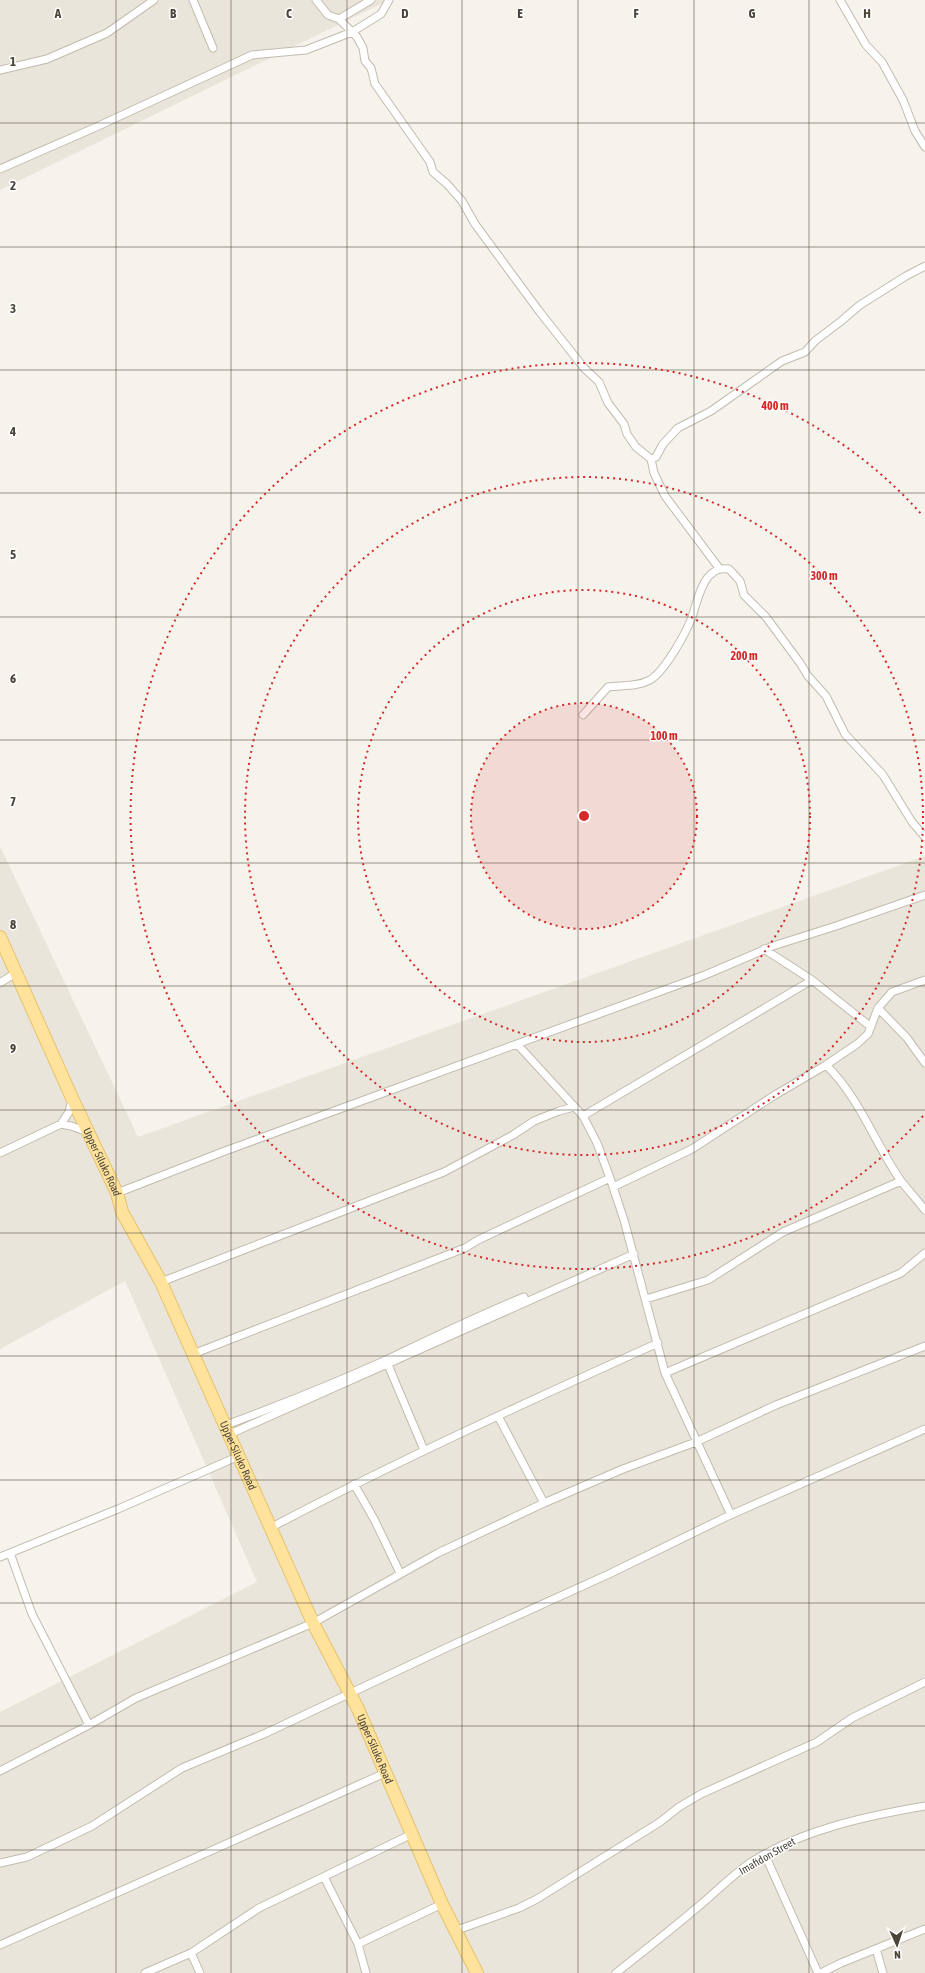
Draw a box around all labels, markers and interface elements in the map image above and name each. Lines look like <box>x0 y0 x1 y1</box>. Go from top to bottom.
text: A <box>54 6 62 21</box>
text: B <box>170 6 177 21</box>
text: C <box>286 6 292 21</box>
text: D <box>401 6 409 21</box>
text: E <box>517 6 523 21</box>
text: F <box>633 6 639 21</box>
text: G <box>749 6 756 21</box>
text: H <box>863 6 871 21</box>
text: 1 <box>10 54 16 69</box>
text: 2 <box>10 178 16 193</box>
text: 3 <box>10 301 16 316</box>
text: 400 m <box>760 399 789 413</box>
text: 4 <box>9 424 16 439</box>
text: 5 <box>10 547 16 562</box>
text: 300 m <box>810 569 838 583</box>
text: 200 m <box>730 649 758 663</box>
text: 6 <box>10 671 16 686</box>
text: 100 m <box>650 729 678 743</box>
text: 7 <box>10 794 16 809</box>
centre of rings <box>577 809 591 823</box>
text: 8 <box>10 917 16 932</box>
text: 9 <box>10 1041 16 1056</box>
street label: Upper Siluko Road <box>81 1126 123 1197</box>
street label: Upper Siluko Road <box>218 1419 259 1492</box>
street label: Upper Siluko Road <box>355 1712 395 1785</box>
street label: Imafidon Street <box>737 1835 797 1877</box>
north arrow <box>877 1925 917 1965</box>
text: N <box>894 1949 901 1961</box>

